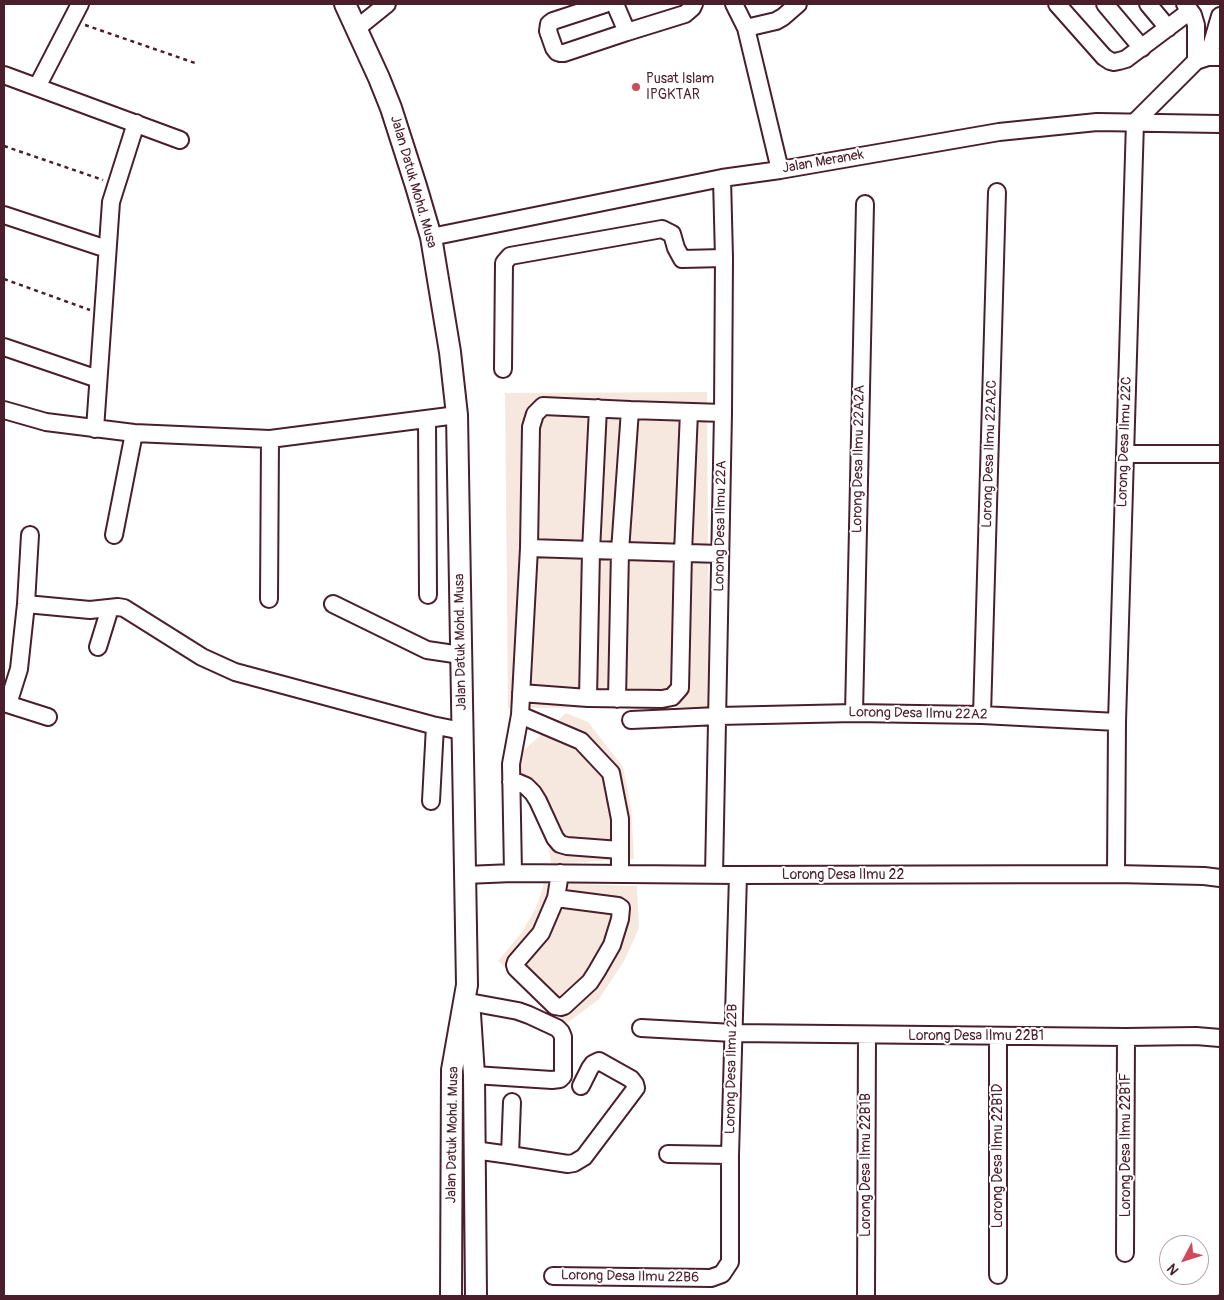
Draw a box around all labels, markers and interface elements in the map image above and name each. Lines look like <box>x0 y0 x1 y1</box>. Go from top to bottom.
place label: Pusat Islam IPGKTAR <box>646 71 714 104</box>
marker: Pusat Islam IPGKTAR <box>630 81 642 93</box>
street label: Jalan Datuk Mohd. Musa <box>386 114 440 250</box>
street label: Jalan Meranek <box>781 147 865 177</box>
street label: Lorong Desa Ilmu 22C <box>1114 376 1136 508</box>
street label: Lorong Desa Ilmu 22A2C <box>979 380 1001 528</box>
street label: Lorong Desa Ilmu 22A2A <box>849 385 869 533</box>
street label: Lorong Desa Ilmu 22A <box>711 460 731 592</box>
street label: Jalan Datuk Mohd. Musa <box>451 573 471 711</box>
street label: Lorong Desa Ilmu 22A2 <box>848 704 988 724</box>
street label: Lorong Desa Ilmu 22 <box>782 867 904 883</box>
street label: Lorong Desa Ilmu 22B <box>722 1004 742 1134</box>
street label: Lorong Desa Ilmu 22B1 <box>908 1028 1044 1044</box>
street label: Jalan Datuk Mohd. Musa <box>443 1066 463 1204</box>
street label: Lorong Desa Ilmu 22B1F <box>1118 1073 1134 1217</box>
street label: Lorong Desa Ilmu 22B1D <box>990 1084 1006 1228</box>
street label: Lorong Desa Ilmu 22B1B <box>858 1093 874 1237</box>
north arrow <box>1159 1235 1209 1285</box>
text: N <box>1163 1260 1182 1278</box>
street label: Lorong Desa Ilmu 22B6 <box>561 1267 699 1287</box>

